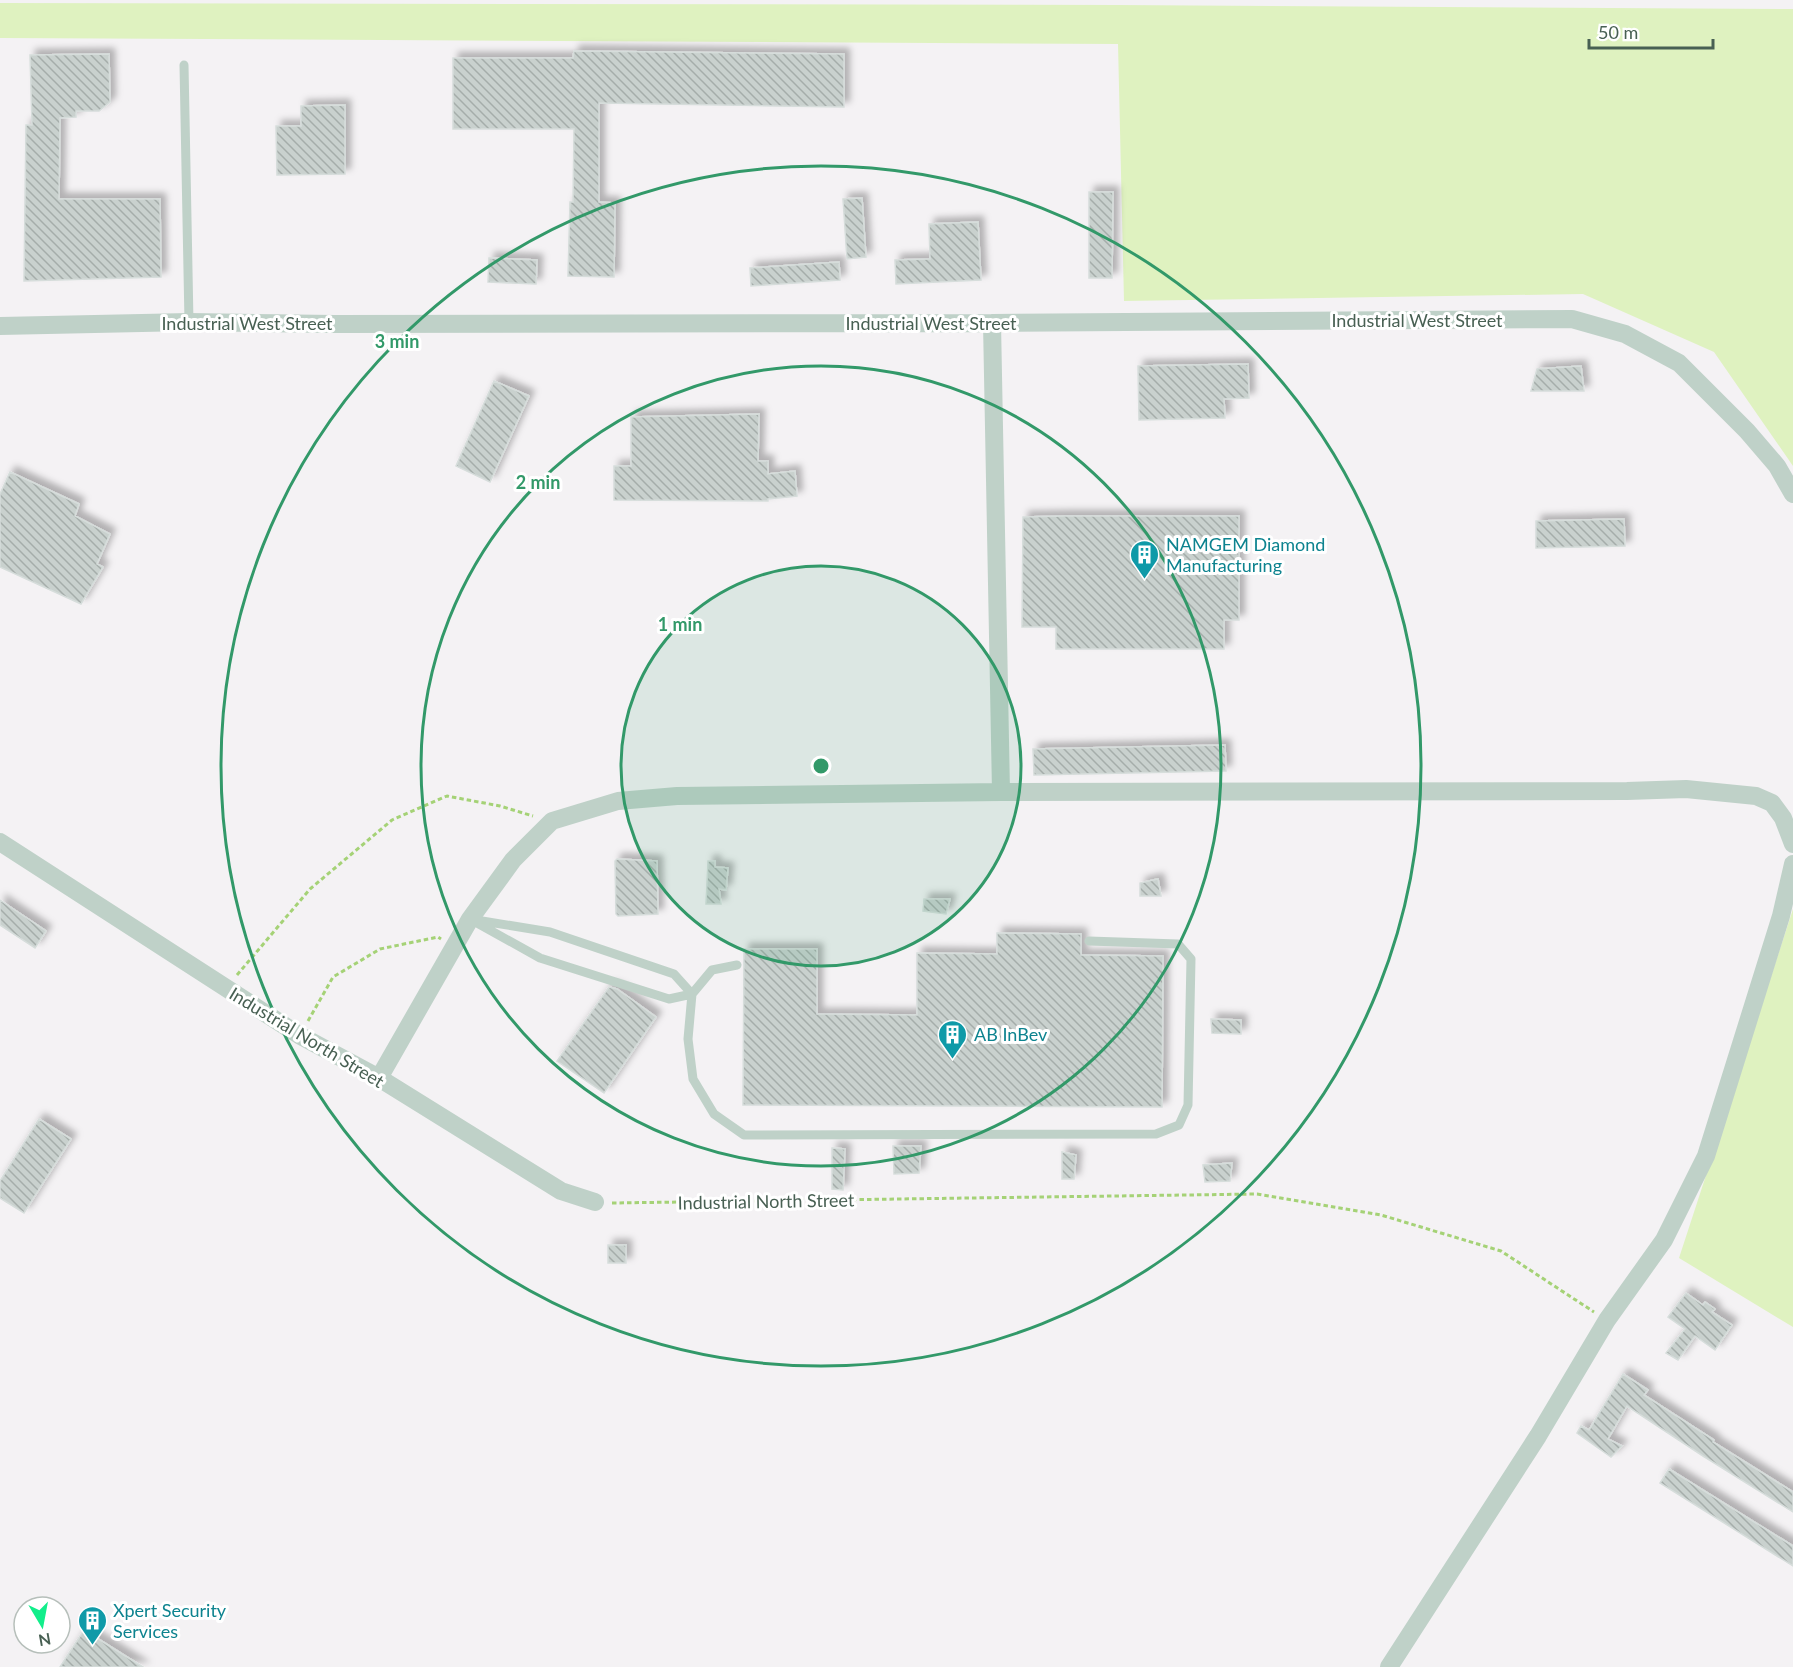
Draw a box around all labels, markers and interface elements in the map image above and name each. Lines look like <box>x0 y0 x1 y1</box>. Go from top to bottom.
scale bar <box>1589 12 1714 50</box>
text: 50 m <box>1598 21 1638 43</box>
street label: Industrial West Street <box>1331 309 1503 331</box>
street label: Industrial West Street <box>161 312 333 334</box>
street label: Industrial West Street <box>845 312 1017 334</box>
text: 3 min <box>375 330 419 352</box>
text: 2 min <box>516 471 560 493</box>
place label: NAMGEM Diamond Manufacturing <box>1166 533 1325 576</box>
building icon: NAMGEM Diamond Manufacturing <box>1129 538 1161 580</box>
text: 1 min <box>658 613 702 635</box>
centre of rings <box>811 756 831 776</box>
street label: Industrial North Street <box>226 982 389 1092</box>
building icon: AB InBev <box>937 1018 969 1060</box>
place label: AB InBev <box>974 1023 1048 1045</box>
street label: Industrial North Street <box>677 1188 855 1214</box>
north arrow <box>12 1595 72 1655</box>
place label: Xpert Security Services <box>113 1599 227 1642</box>
building icon: Xpert Security Services <box>76 1604 108 1646</box>
text: N <box>37 1630 52 1651</box>

